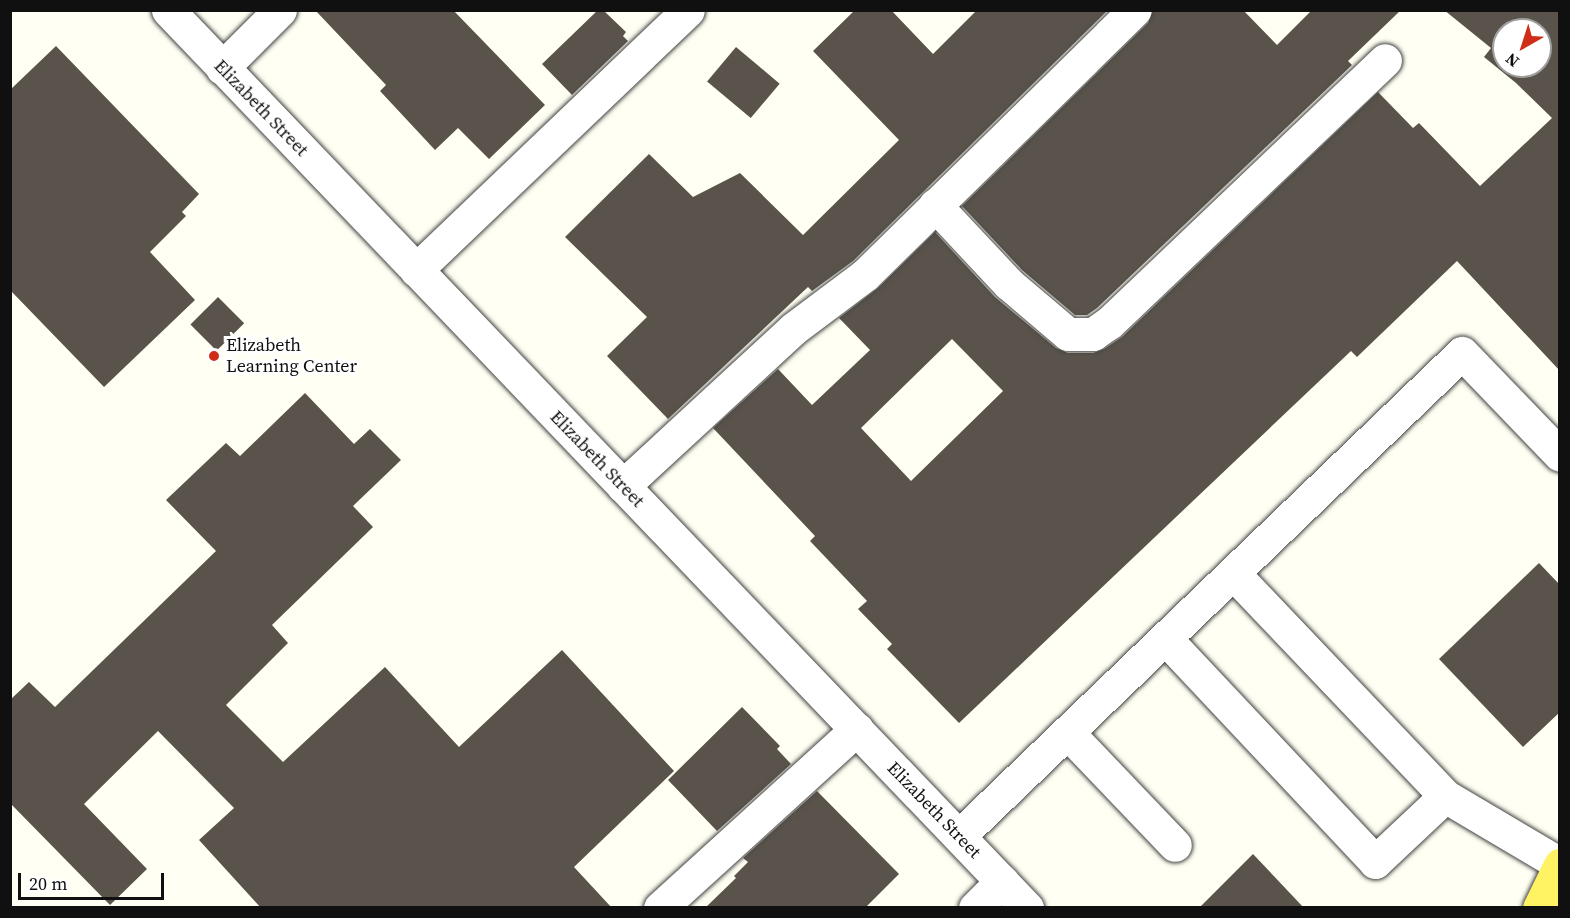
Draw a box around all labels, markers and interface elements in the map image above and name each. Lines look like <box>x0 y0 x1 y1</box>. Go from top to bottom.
north arrow <box>1492 18 1552 78</box>
text: N <box>1500 48 1523 73</box>
street label: Elizabeth Street <box>209 55 313 161</box>
place label: Elizabeth Learning Center <box>226 335 357 378</box>
marker: Elizabeth Learning Center <box>207 349 221 363</box>
street label: Elizabeth Street <box>545 406 649 512</box>
street label: Elizabeth Street <box>882 757 986 863</box>
scale bar <box>21 861 166 899</box>
text: 20 m <box>29 871 67 896</box>

